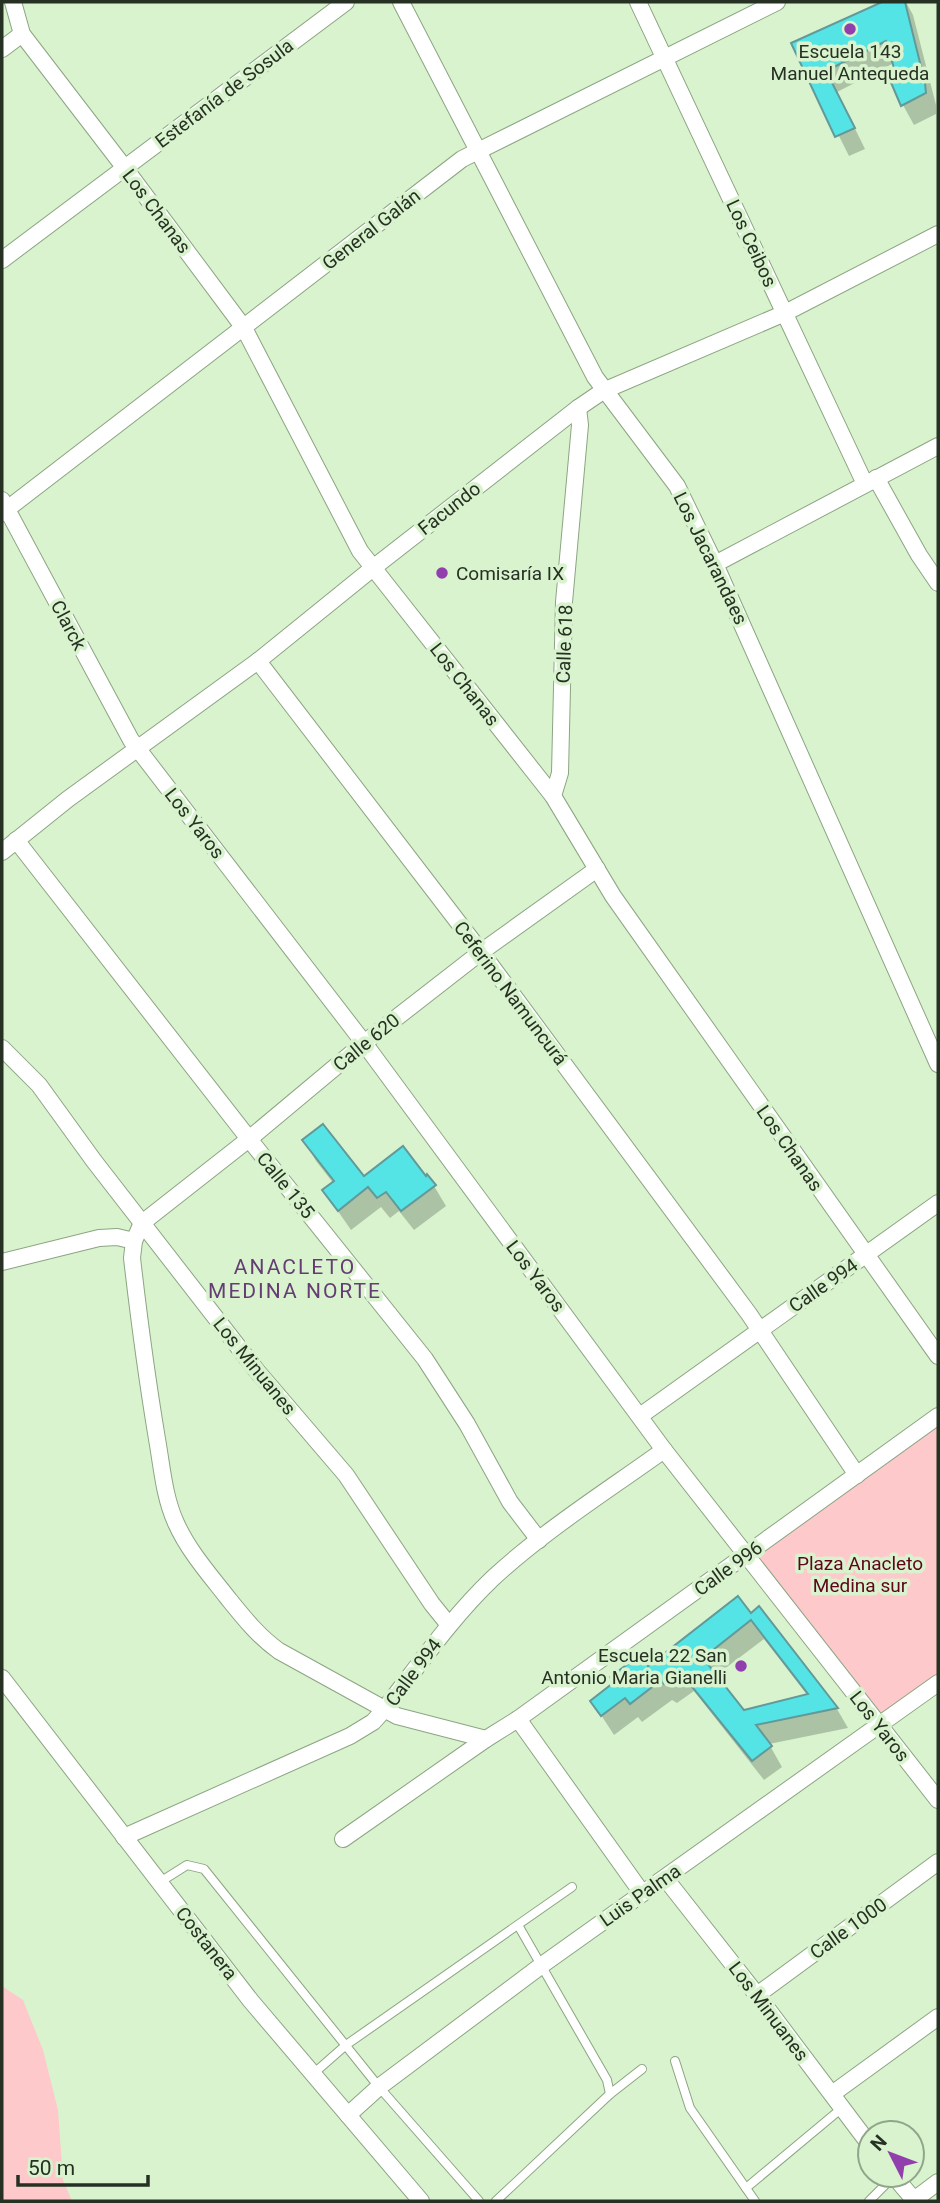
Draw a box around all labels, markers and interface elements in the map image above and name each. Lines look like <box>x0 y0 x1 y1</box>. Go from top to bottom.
marker: Escuela 143 Manuel Antequeda <box>842 21 858 37</box>
street label: Estefanía de Sosula <box>151 34 298 153</box>
place label: Escuela 143 Manuel Antequeda <box>771 40 929 85</box>
street label: Los Chanas <box>118 165 196 258</box>
street label: General Galán <box>318 184 425 275</box>
street label: Los Ceibos <box>721 196 782 291</box>
street label: Facundo <box>413 477 485 540</box>
street label: Los Jacarandaes <box>669 488 753 628</box>
place label: Comisaría IX <box>456 562 564 585</box>
marker: Comisaría IX <box>434 565 450 581</box>
street label: Clarck <box>46 596 91 654</box>
street label: Calle 618 <box>552 604 577 684</box>
street label: Los Chanas <box>425 638 504 731</box>
street label: Los Yaros <box>160 783 229 863</box>
street label: Ceferino Namuncurá <box>449 917 572 1070</box>
street label: Calle 620 <box>328 1009 404 1076</box>
street label: Los Chanas <box>752 1101 828 1196</box>
street label: Calle 135 <box>252 1147 319 1223</box>
street label: Los Yaros <box>501 1236 570 1317</box>
street label: Calle 994 <box>784 1253 862 1317</box>
district label: ANACLETO MEDINA NORTE <box>208 1255 382 1303</box>
street label: Los Minuanes <box>208 1313 301 1420</box>
street label: Calle 996 <box>690 1536 767 1601</box>
park label: Plaza Anacleto Medina sur <box>797 1552 923 1597</box>
street label: Calle 994 <box>381 1634 446 1711</box>
place label: Escuela 22 San Antonio Maria Gianelli <box>541 1644 727 1689</box>
marker: Escuela 22 San Antonio Maria Gianelli <box>733 1658 749 1674</box>
street label: Los Yaros <box>845 1686 914 1766</box>
street label: Luis Palma <box>595 1859 685 1932</box>
street label: Calle 1000 <box>805 1893 891 1964</box>
street label: Costanera <box>171 1902 242 1984</box>
street label: Los Minuanes <box>724 1957 813 2066</box>
north arrow <box>856 2119 926 2189</box>
text: N <box>866 2130 892 2156</box>
scale bar <box>18 2144 147 2188</box>
text: 50 m <box>28 2156 75 2180</box>

